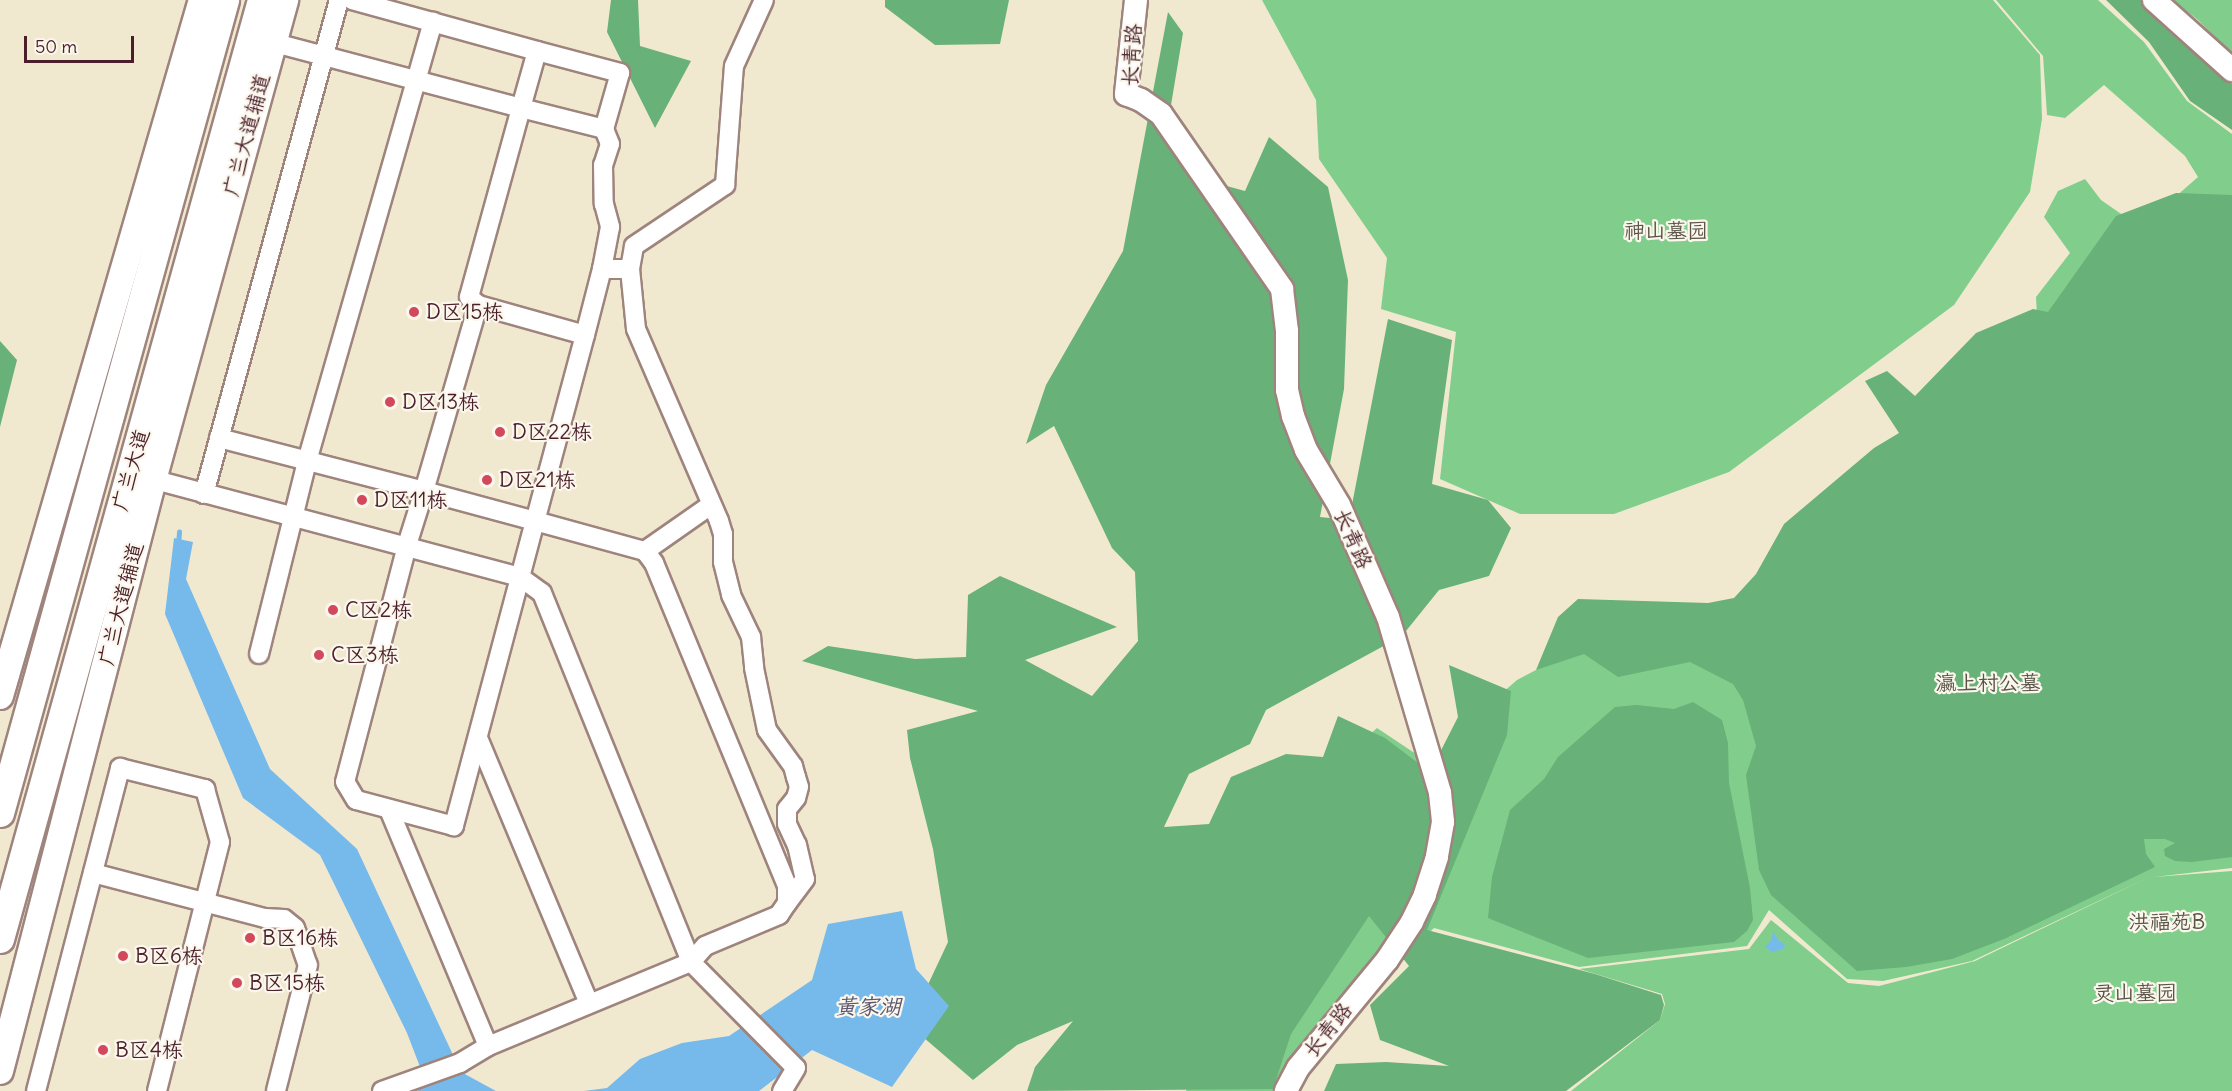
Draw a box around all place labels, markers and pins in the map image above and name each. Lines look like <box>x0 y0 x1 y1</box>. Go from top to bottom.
place label: D区15栋 <box>426 299 503 325</box>
marker: D区15栋 <box>407 305 421 319</box>
place label: D区13栋 <box>402 389 479 415</box>
marker: D区13栋 <box>383 395 397 409</box>
place label: D区22栋 <box>512 419 592 445</box>
marker: D区22栋 <box>493 425 507 439</box>
place label: D区21栋 <box>499 467 576 493</box>
marker: D区21栋 <box>480 473 494 487</box>
place label: D区11栋 <box>374 487 448 513</box>
marker: D区11栋 <box>355 493 369 507</box>
place label: C区2栋 <box>345 597 412 623</box>
marker: C区2栋 <box>326 603 340 617</box>
place label: C区3栋 <box>331 642 399 668</box>
marker: C区3栋 <box>312 648 326 662</box>
place label: B区16栋 <box>262 925 338 951</box>
marker: B区16栋 <box>243 931 257 945</box>
place label: B区6栋 <box>135 943 203 969</box>
marker: B区6栋 <box>116 949 130 963</box>
place label: B区15栋 <box>249 970 325 996</box>
marker: B区15栋 <box>230 976 244 990</box>
place label: B区4栋 <box>115 1037 183 1063</box>
marker: B区4栋 <box>96 1043 110 1057</box>

